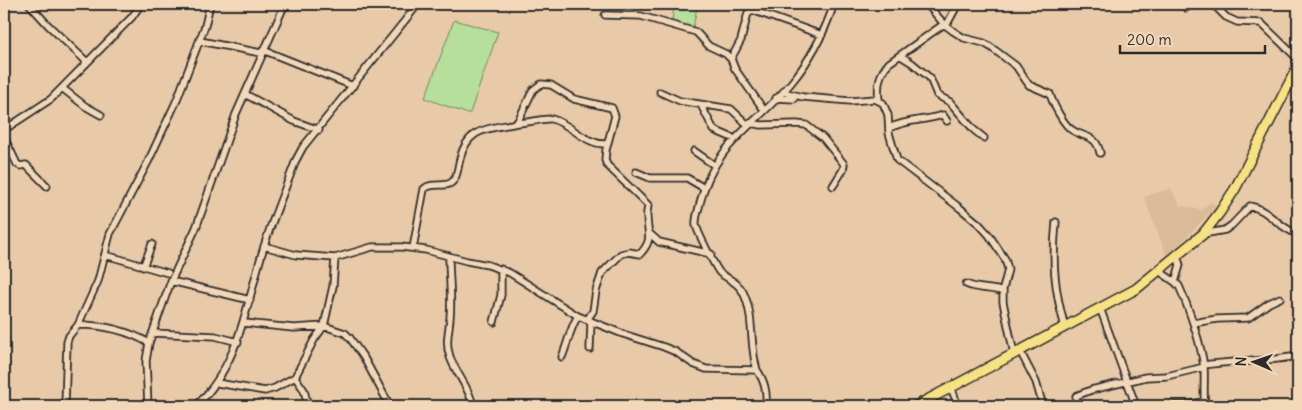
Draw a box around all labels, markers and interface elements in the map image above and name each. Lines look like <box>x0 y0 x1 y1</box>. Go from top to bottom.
scale bar <box>1120 22 1264 54</box>
text: 200 m <box>1127 30 1172 49</box>
north arrow <box>1230 338 1280 388</box>
text: N <box>1232 356 1250 367</box>

